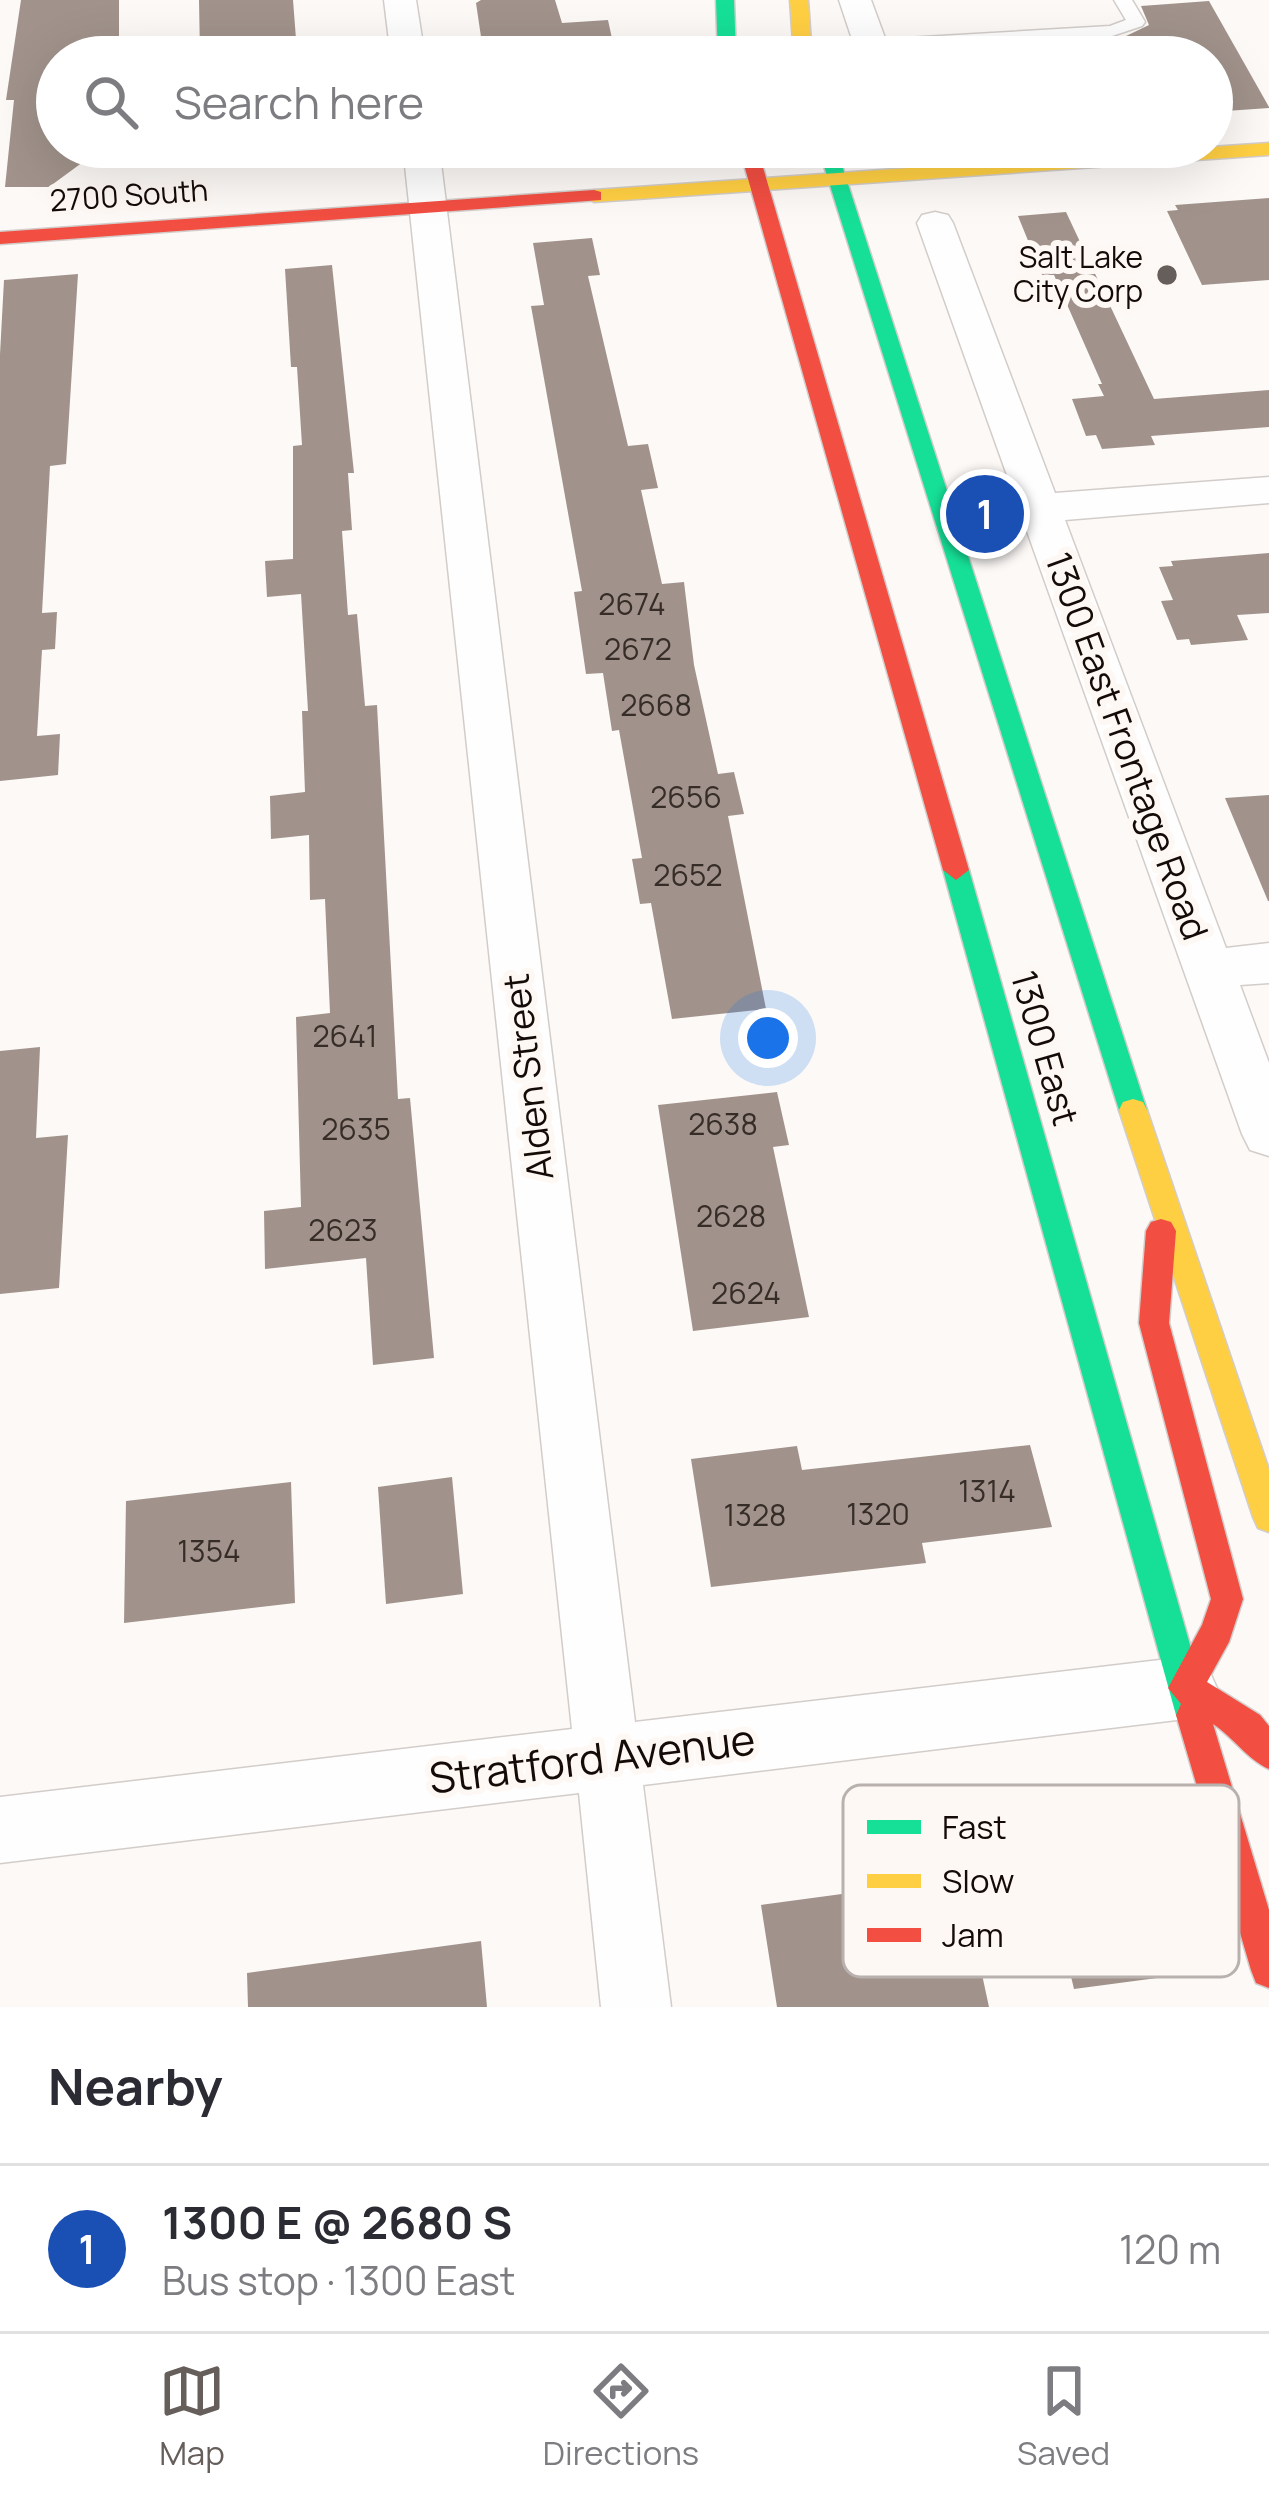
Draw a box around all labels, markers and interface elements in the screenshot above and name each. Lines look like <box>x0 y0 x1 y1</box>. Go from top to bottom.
search box <box>36 36 1233 168</box>
icon: search <box>78 69 144 135</box>
text: Search here <box>174 71 424 133</box>
street label: 2700 South <box>48 169 209 220</box>
place label: Salt Lake City Corp <box>1013 236 1143 311</box>
marker: Salt Lake City Corp <box>1154 262 1180 288</box>
pin: 1 <box>946 469 1024 559</box>
street label: 1300 East Frontage Road <box>1035 545 1220 946</box>
house number: 2674 <box>598 583 666 624</box>
house number: 2672 <box>604 628 672 669</box>
house number: 2668 <box>620 684 692 725</box>
house number: 2656 <box>650 776 722 817</box>
house number: 2652 <box>653 854 723 895</box>
street label: 1300 East <box>1000 965 1091 1131</box>
street label: Alden Street <box>491 971 564 1183</box>
your location <box>738 1008 798 1068</box>
house number: 2641 <box>312 1015 378 1056</box>
house number: 2638 <box>688 1103 758 1144</box>
house number: 2635 <box>321 1108 391 1149</box>
house number: 2628 <box>696 1195 766 1236</box>
house number: 2623 <box>308 1209 378 1250</box>
house number: 2624 <box>711 1272 781 1313</box>
house number: 1314 <box>958 1470 1016 1511</box>
house number: 1320 <box>846 1493 910 1534</box>
house number: 1328 <box>724 1494 786 1535</box>
house number: 1354 <box>177 1530 241 1571</box>
street label: Stratford Avenue <box>426 1709 758 1807</box>
legend <box>843 1785 1239 1977</box>
text: Fast <box>942 1804 1007 1849</box>
text: Slow <box>942 1858 1014 1903</box>
text: Jam <box>942 1912 1004 1957</box>
text: Nearby <box>48 2051 223 2120</box>
text: 1300 E @ 2680 S <box>162 2191 512 2253</box>
text: 1 <box>78 2222 96 2276</box>
text: 120 m <box>1119 2222 1221 2276</box>
text: Bus stop · 1300 East <box>162 2253 515 2307</box>
tab: Map <box>159 2358 225 2475</box>
tab: Directions <box>543 2358 699 2475</box>
tab: Saved <box>1017 2358 1110 2475</box>

